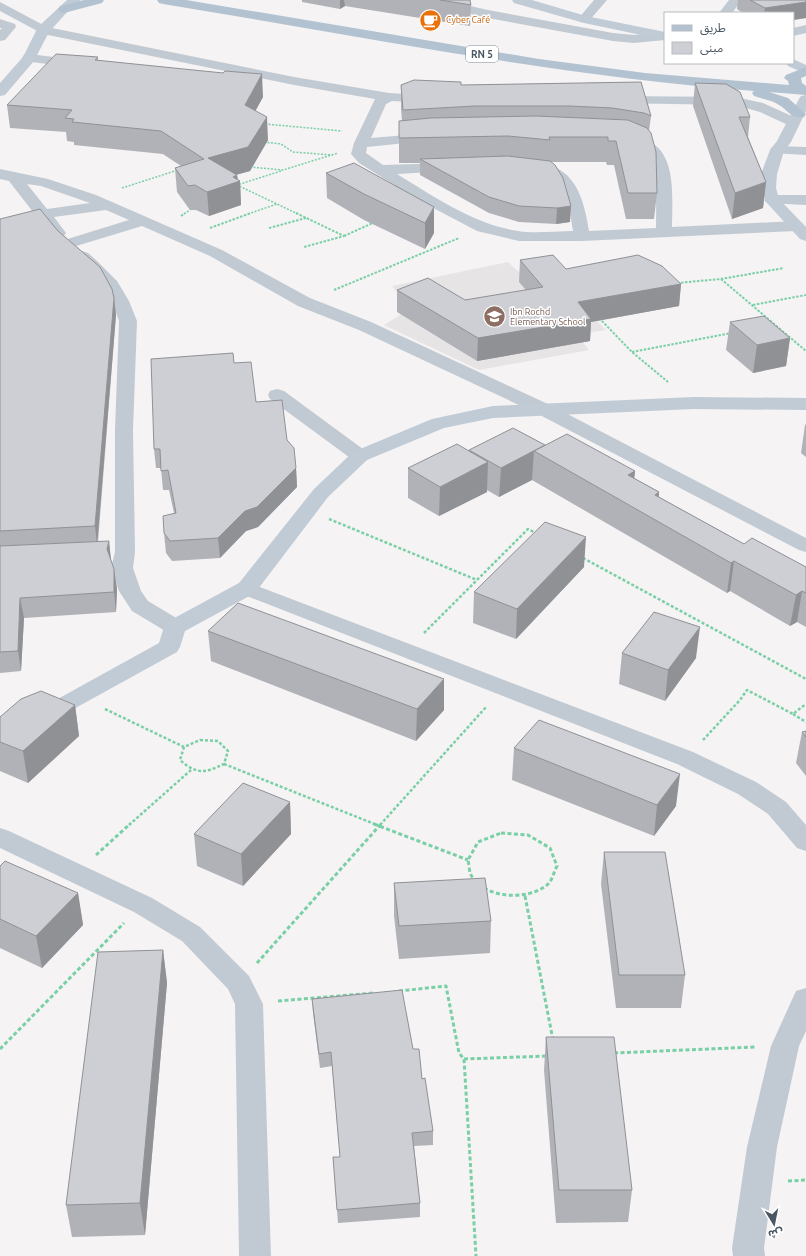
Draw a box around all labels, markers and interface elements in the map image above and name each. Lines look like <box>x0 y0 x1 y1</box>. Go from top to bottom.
cafe icon: Cyber Café <box>417 7 443 33</box>
legend <box>664 12 794 64</box>
place label: Cyber Café <box>446 15 490 25</box>
text: طريق <box>700 21 726 36</box>
text: مبنى <box>700 41 723 55</box>
road number: RN 5 <box>466 46 498 62</box>
school or university icon: Ibn Rochd Elementary School <box>482 304 508 330</box>
place label: Ibn Rochd Elementary School <box>510 307 586 327</box>
north arrow <box>754 1204 794 1244</box>
text: ش <box>767 1226 784 1241</box>

